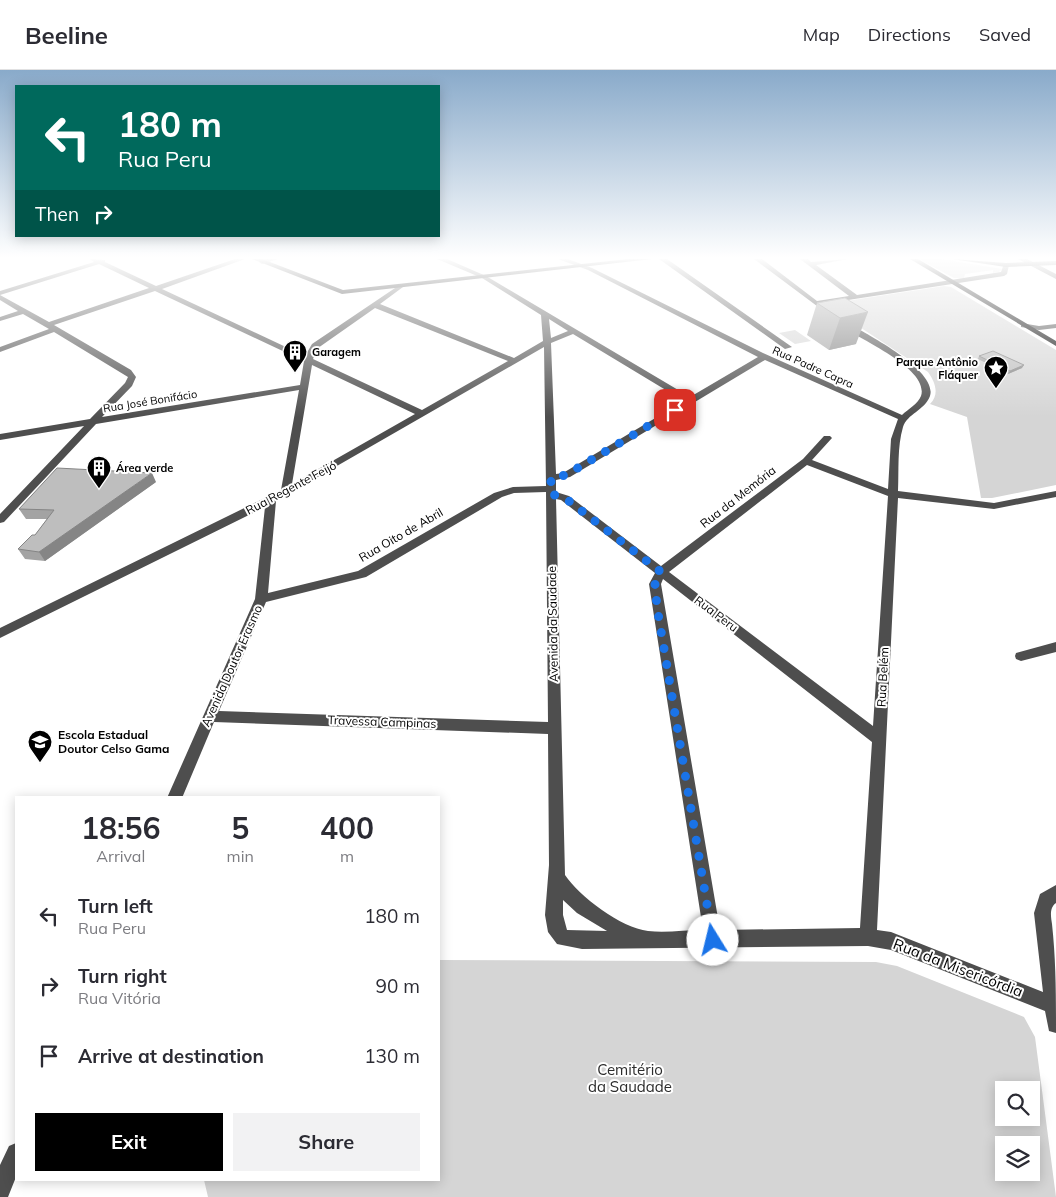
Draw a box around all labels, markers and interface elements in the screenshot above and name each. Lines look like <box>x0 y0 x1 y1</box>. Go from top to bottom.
text: Beeline <box>25 20 108 50</box>
text: Map <box>803 23 840 46</box>
text: Directions <box>868 23 951 46</box>
text: Saved <box>979 23 1031 46</box>
text: 180 m <box>118 102 222 146</box>
icon: left <box>35 105 100 170</box>
text: Rua Peru <box>118 145 211 173</box>
icon: right <box>89 200 117 228</box>
text: Then <box>35 202 79 226</box>
building icon: Garagem <box>282 339 308 373</box>
street label: Rua Padre Capra <box>770 343 856 391</box>
place label: Garagem <box>312 345 361 359</box>
place label: Parque Antônio Fláquer <box>896 355 979 382</box>
place icon: Parque Antônio Fláquer <box>983 355 1009 389</box>
street label: Rua José Bonifácio <box>102 387 198 415</box>
pin <box>654 389 696 431</box>
icon: arrive <box>661 396 689 424</box>
building icon: Área verde <box>86 455 112 489</box>
street label: Rua Regente Feijó <box>243 457 339 518</box>
place label: Área verde <box>116 461 173 475</box>
street label: Rua da Memória <box>697 462 778 531</box>
street label: Rua Oito de Abril <box>356 504 446 565</box>
street label: Avenida da Saudade <box>544 566 561 682</box>
street label: Rua Peru <box>691 592 741 635</box>
street label: Avenida Doutor Erasmo <box>198 602 265 729</box>
street label: Rua Belém <box>873 647 892 707</box>
street label: Travessa Campinas <box>327 712 437 731</box>
place label: Escola Estadual Doutor Celso Gama <box>58 727 169 756</box>
school or university icon: Escola Estadual Doutor Celso Gama <box>27 729 53 763</box>
text: 18:56 <box>81 809 161 847</box>
text: 5 <box>231 809 249 847</box>
text: 400 <box>320 809 374 847</box>
text: Arrival <box>96 846 145 866</box>
text: min <box>227 846 254 866</box>
text: m <box>340 846 354 866</box>
text: Turn left <box>78 894 153 918</box>
icon: left <box>35 902 63 930</box>
text: 180 m <box>364 904 420 928</box>
position arrow <box>686 913 738 965</box>
text: Rua Peru <box>78 918 146 938</box>
street label: Rua da Misericórdia <box>891 934 1026 1001</box>
text: Turn right <box>78 964 167 988</box>
icon: right <box>35 972 63 1000</box>
text: 90 m <box>376 974 420 998</box>
text: Rua Vitória <box>78 988 161 1008</box>
icon: arrive <box>35 1042 63 1070</box>
text: Arrive at destination <box>78 1044 264 1068</box>
text: 130 m <box>364 1044 420 1068</box>
park label: Cemitério da Saudade <box>588 1060 672 1096</box>
map controls <box>995 1081 1040 1181</box>
button: search <box>995 1081 1040 1126</box>
button: Exit <box>35 1113 223 1171</box>
button: Share <box>233 1113 420 1171</box>
button: layers <box>995 1136 1040 1181</box>

